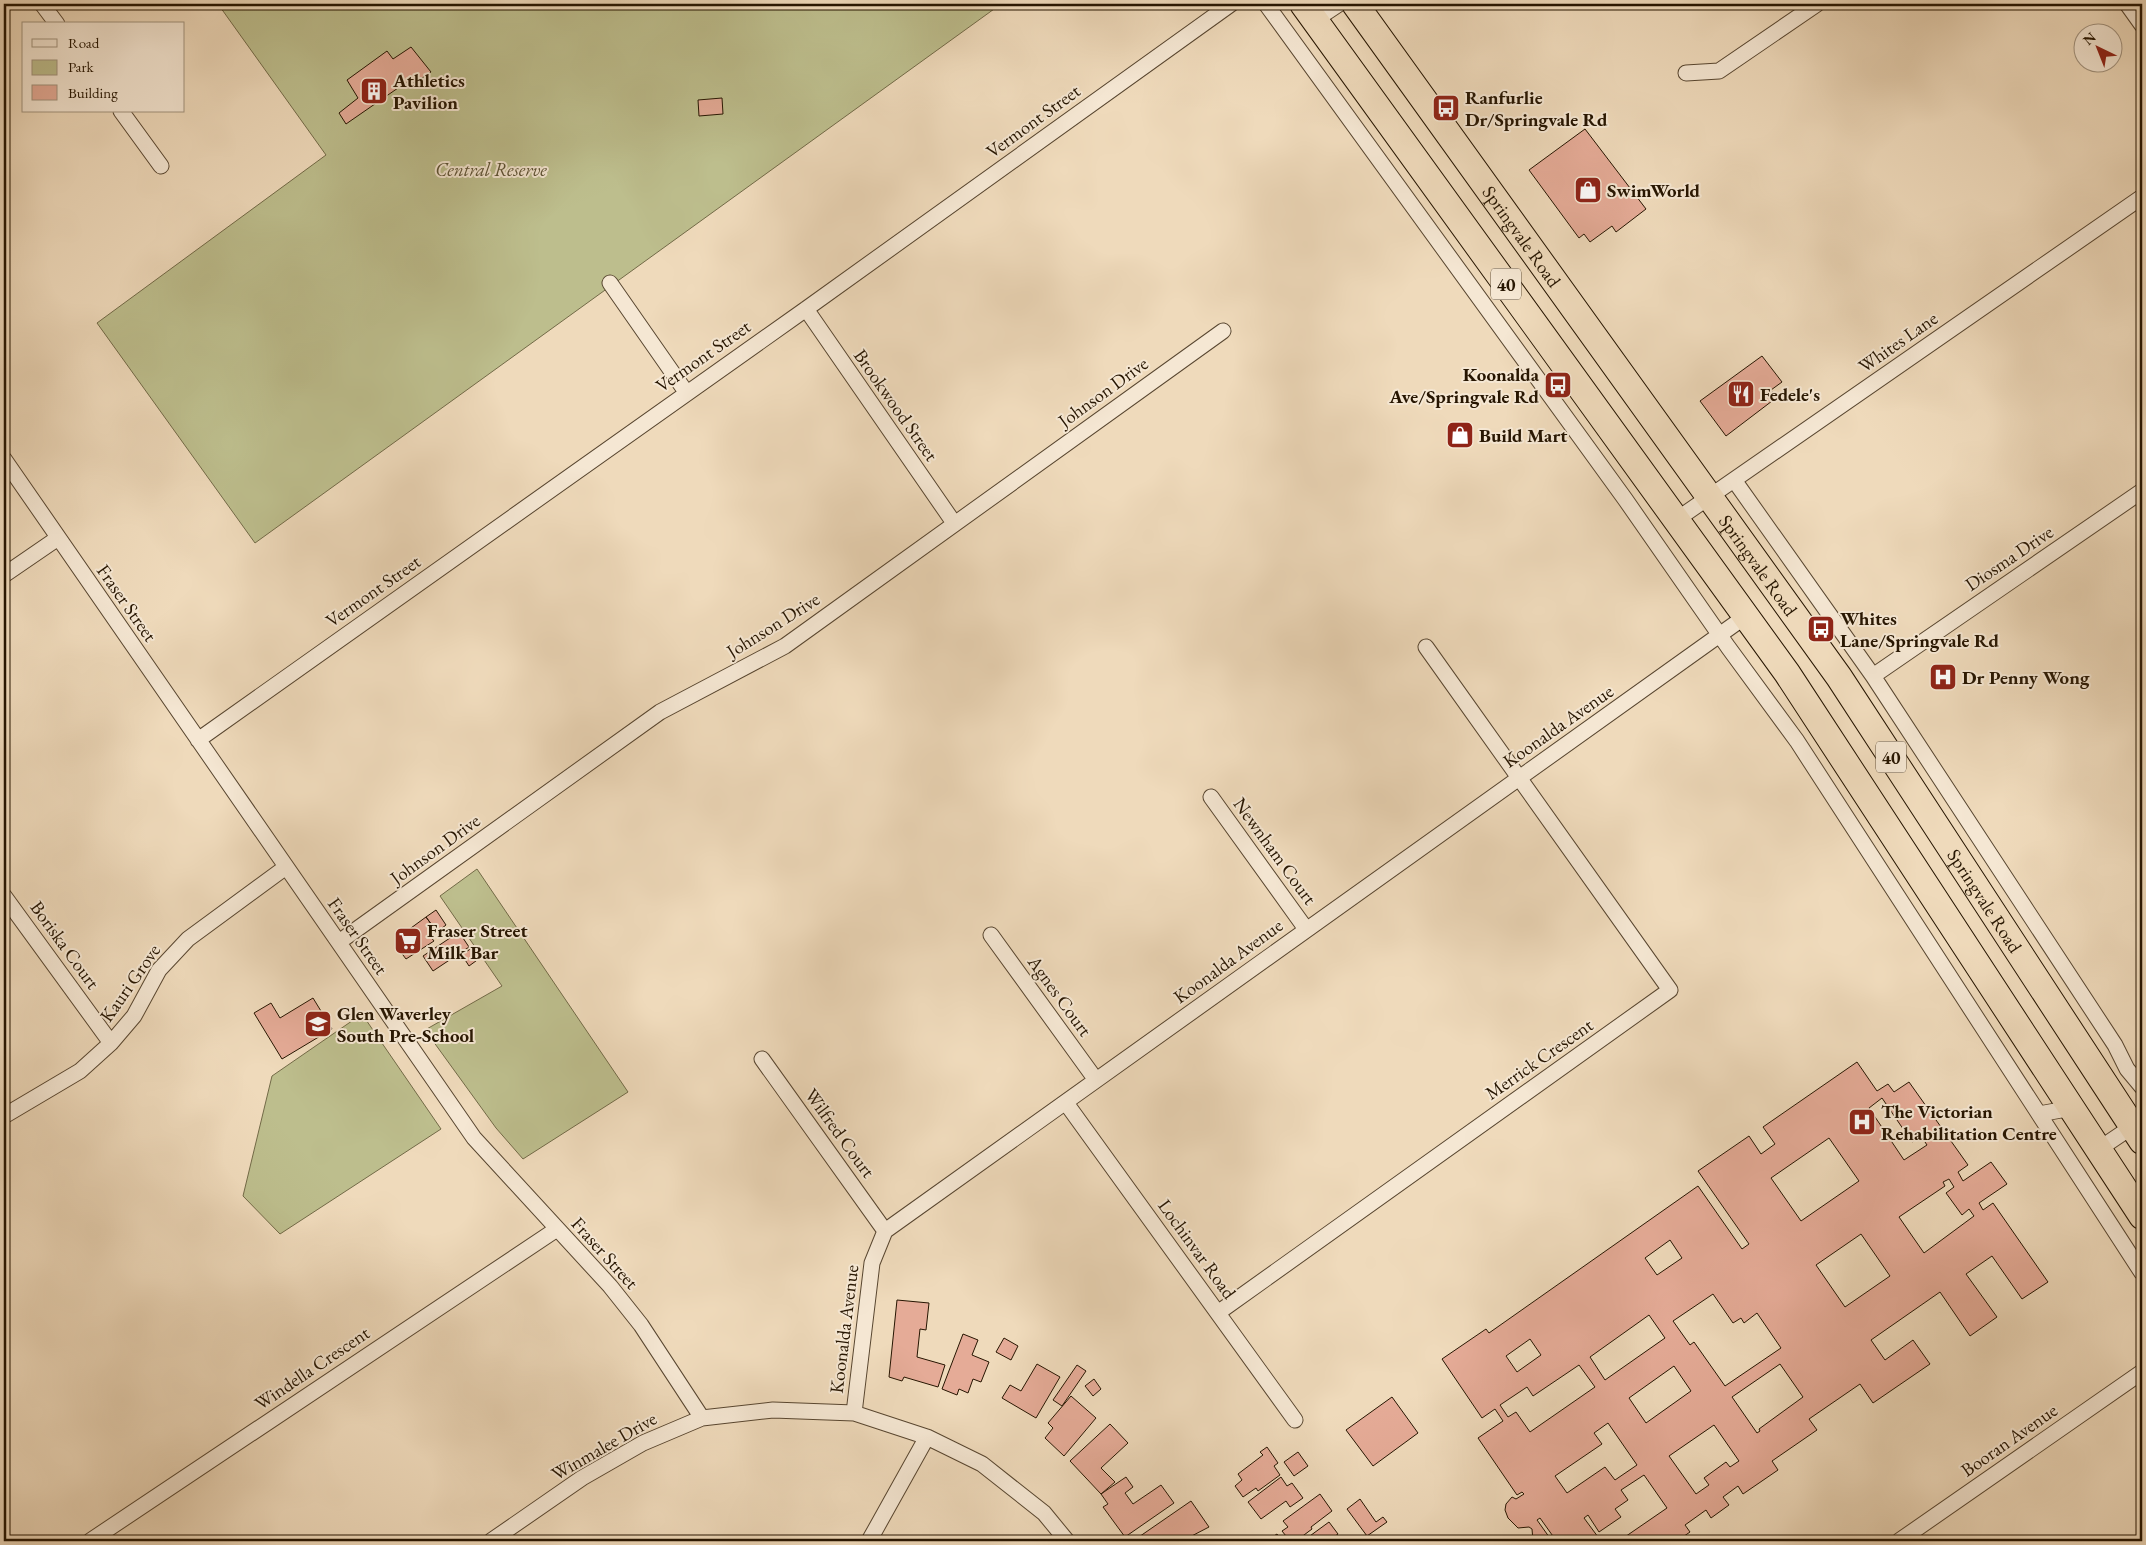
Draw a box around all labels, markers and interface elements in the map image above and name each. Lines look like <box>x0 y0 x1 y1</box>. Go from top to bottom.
legend <box>22 22 185 112</box>
north arrow <box>2074 22 2124 72</box>
text: N <box>2079 28 2100 49</box>
text: Road <box>68 33 100 52</box>
text: Park <box>68 57 95 76</box>
place label: Athletics Pavilion <box>392 68 465 115</box>
building icon: Athletics Pavilion <box>359 76 389 106</box>
street label: Vermont Street <box>981 78 1085 164</box>
text: Building <box>68 83 118 102</box>
place label: Ranfurlie Dr/Springvale Rd <box>1465 85 1608 132</box>
bus stop icon: Ranfurlie Dr/Springvale Rd <box>1431 93 1461 123</box>
park label: Central Reserve <box>435 157 547 182</box>
shop icon: SwimWorld <box>1573 175 1603 205</box>
place label: SwimWorld <box>1607 178 1701 203</box>
street label: Springvale Road <box>1477 180 1567 292</box>
road number: 40 <box>1491 268 1521 300</box>
street label: Whites Lane <box>1853 306 1943 378</box>
street label: Vermont Street <box>651 314 755 398</box>
street label: Brookwood Street <box>848 344 944 466</box>
street label: Johnson Drive <box>1051 351 1153 434</box>
place label: Koonalda Ave/Springvale Rd <box>1388 362 1540 409</box>
bus stop icon: Koonalda Ave/Springvale Rd <box>1543 370 1573 400</box>
restaurant icon: Fedele's <box>1726 379 1756 409</box>
place label: Fedele's <box>1760 382 1820 407</box>
shop icon: Build Mart <box>1445 420 1475 450</box>
place label: Build Mart <box>1479 423 1567 448</box>
street label: Springvale Road <box>1713 509 1804 621</box>
street label: Diosma Drive <box>1960 519 2058 597</box>
street label: Vermont Street <box>321 549 425 633</box>
street label: Fraser Street <box>91 559 163 647</box>
street label: Johnson Drive <box>720 586 824 665</box>
place label: Whites Lane/Springvale Rd <box>1840 606 1999 653</box>
bus stop icon: Whites Lane/Springvale Rd <box>1806 614 1836 644</box>
hospital icon: Dr Penny Wong <box>1928 662 1958 692</box>
place label: Dr Penny Wong <box>1962 665 2090 690</box>
street label: Koonalda Avenue <box>1498 679 1618 773</box>
road number: 40 <box>1876 742 1906 772</box>
street label: Newnham Court <box>1228 792 1322 910</box>
street label: Johnson Drive <box>383 808 485 891</box>
street label: Springvale Road <box>1942 844 2028 958</box>
street label: Fraser Street <box>322 892 394 980</box>
street label: Boriska Court <box>25 896 105 994</box>
street label: Koonalda Avenue <box>1168 913 1288 1009</box>
place label: Fraser Street Milk Bar <box>427 918 528 965</box>
supermarket icon: Fraser Street Milk Bar <box>393 926 423 956</box>
street label: Kauri Grove <box>94 939 166 1027</box>
street label: Agnes Court <box>1022 950 1098 1041</box>
place label: Glen Waverley South Pre-School <box>337 1001 475 1048</box>
school or university icon: Glen Waverley South Pre-School <box>303 1009 333 1039</box>
street label: Merrick Crescent <box>1480 1013 1598 1105</box>
street label: Wilfred Court <box>799 1083 881 1183</box>
place label: The Victorian Rehabilitation Centre <box>1881 1099 2057 1146</box>
hospital icon: The Victorian Rehabilitation Centre <box>1847 1107 1877 1137</box>
street label: Lochinvar Road <box>1152 1194 1242 1304</box>
street label: Fraser Street <box>566 1212 644 1294</box>
street label: Koonalda Avenue <box>824 1263 864 1395</box>
street label: Windella Crescent <box>250 1320 374 1416</box>
street label: Booran Avenue <box>1956 1398 2062 1482</box>
street label: Winmalee Drive <box>547 1406 661 1486</box>

